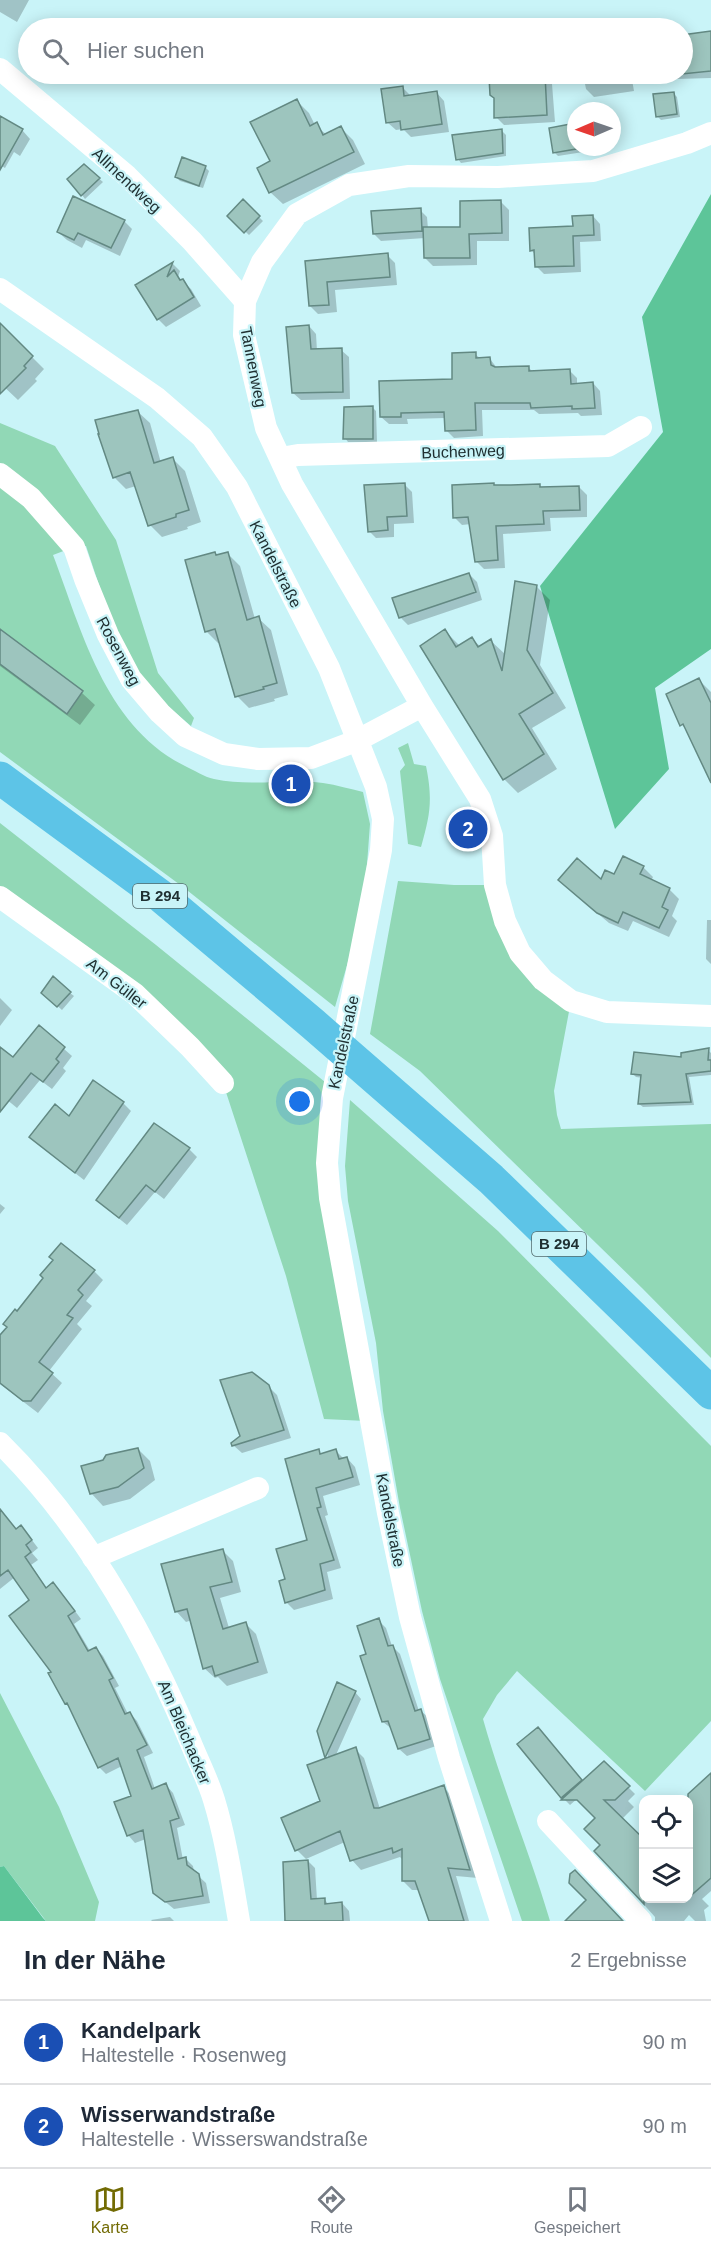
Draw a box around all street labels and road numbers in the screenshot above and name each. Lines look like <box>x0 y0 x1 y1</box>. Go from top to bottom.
street label: Allmendweg <box>89 144 164 216</box>
street label: Tannenweg <box>237 325 270 409</box>
street label: Buchenweg <box>421 442 505 461</box>
street label: Kandelstraße <box>246 518 305 611</box>
street label: Rosenweg <box>93 614 144 689</box>
road number: B 294 <box>133 884 187 908</box>
street label: Am Güller <box>83 955 150 1012</box>
street label: Kandelstraße <box>325 994 362 1090</box>
road number: B 294 <box>532 1232 586 1256</box>
street label: Kandelstraße <box>373 1472 408 1569</box>
street label: Am Bleichacker <box>155 1678 214 1787</box>

